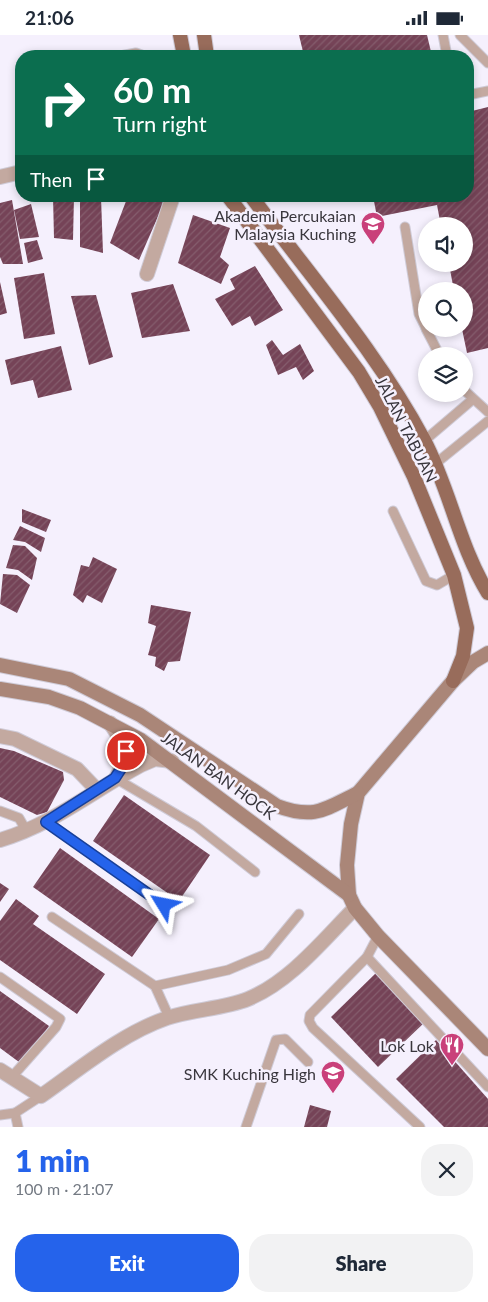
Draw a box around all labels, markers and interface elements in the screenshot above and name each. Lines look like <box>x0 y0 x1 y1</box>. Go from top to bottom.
text: 21:06 <box>25 6 74 29</box>
text: 60 m <box>113 68 191 110</box>
icon: right <box>30 70 95 135</box>
text: Turn right <box>113 110 207 137</box>
icon: arrive <box>82 165 110 193</box>
text: Then <box>30 168 72 191</box>
place label: Akademi Percukaian Malaysia Kuching <box>214 206 356 243</box>
school or university icon: Akademi Percukaian Malaysia Kuching <box>360 211 386 245</box>
map controls <box>418 217 473 402</box>
button: sound <box>418 217 473 272</box>
button: search <box>418 282 473 337</box>
button: layers <box>418 347 473 402</box>
street label: JALAN TABUAN <box>372 373 442 485</box>
street label: JALAN BAN HOCK <box>158 727 280 823</box>
pin <box>105 730 147 772</box>
icon: arrive <box>112 737 140 765</box>
position arrow <box>137 878 189 930</box>
restaurant icon: Lok Lok <box>439 1032 465 1066</box>
place label: Lok Lok <box>380 1036 435 1055</box>
school or university icon: SMK Kuching High <box>320 1060 346 1094</box>
place label: SMK Kuching High <box>184 1064 316 1083</box>
text: 1 min <box>15 1142 90 1178</box>
button: close <box>421 1144 473 1196</box>
text: 100 m · 21:07 <box>15 1179 114 1198</box>
button: Exit <box>15 1234 239 1292</box>
button: Share <box>249 1234 473 1292</box>

